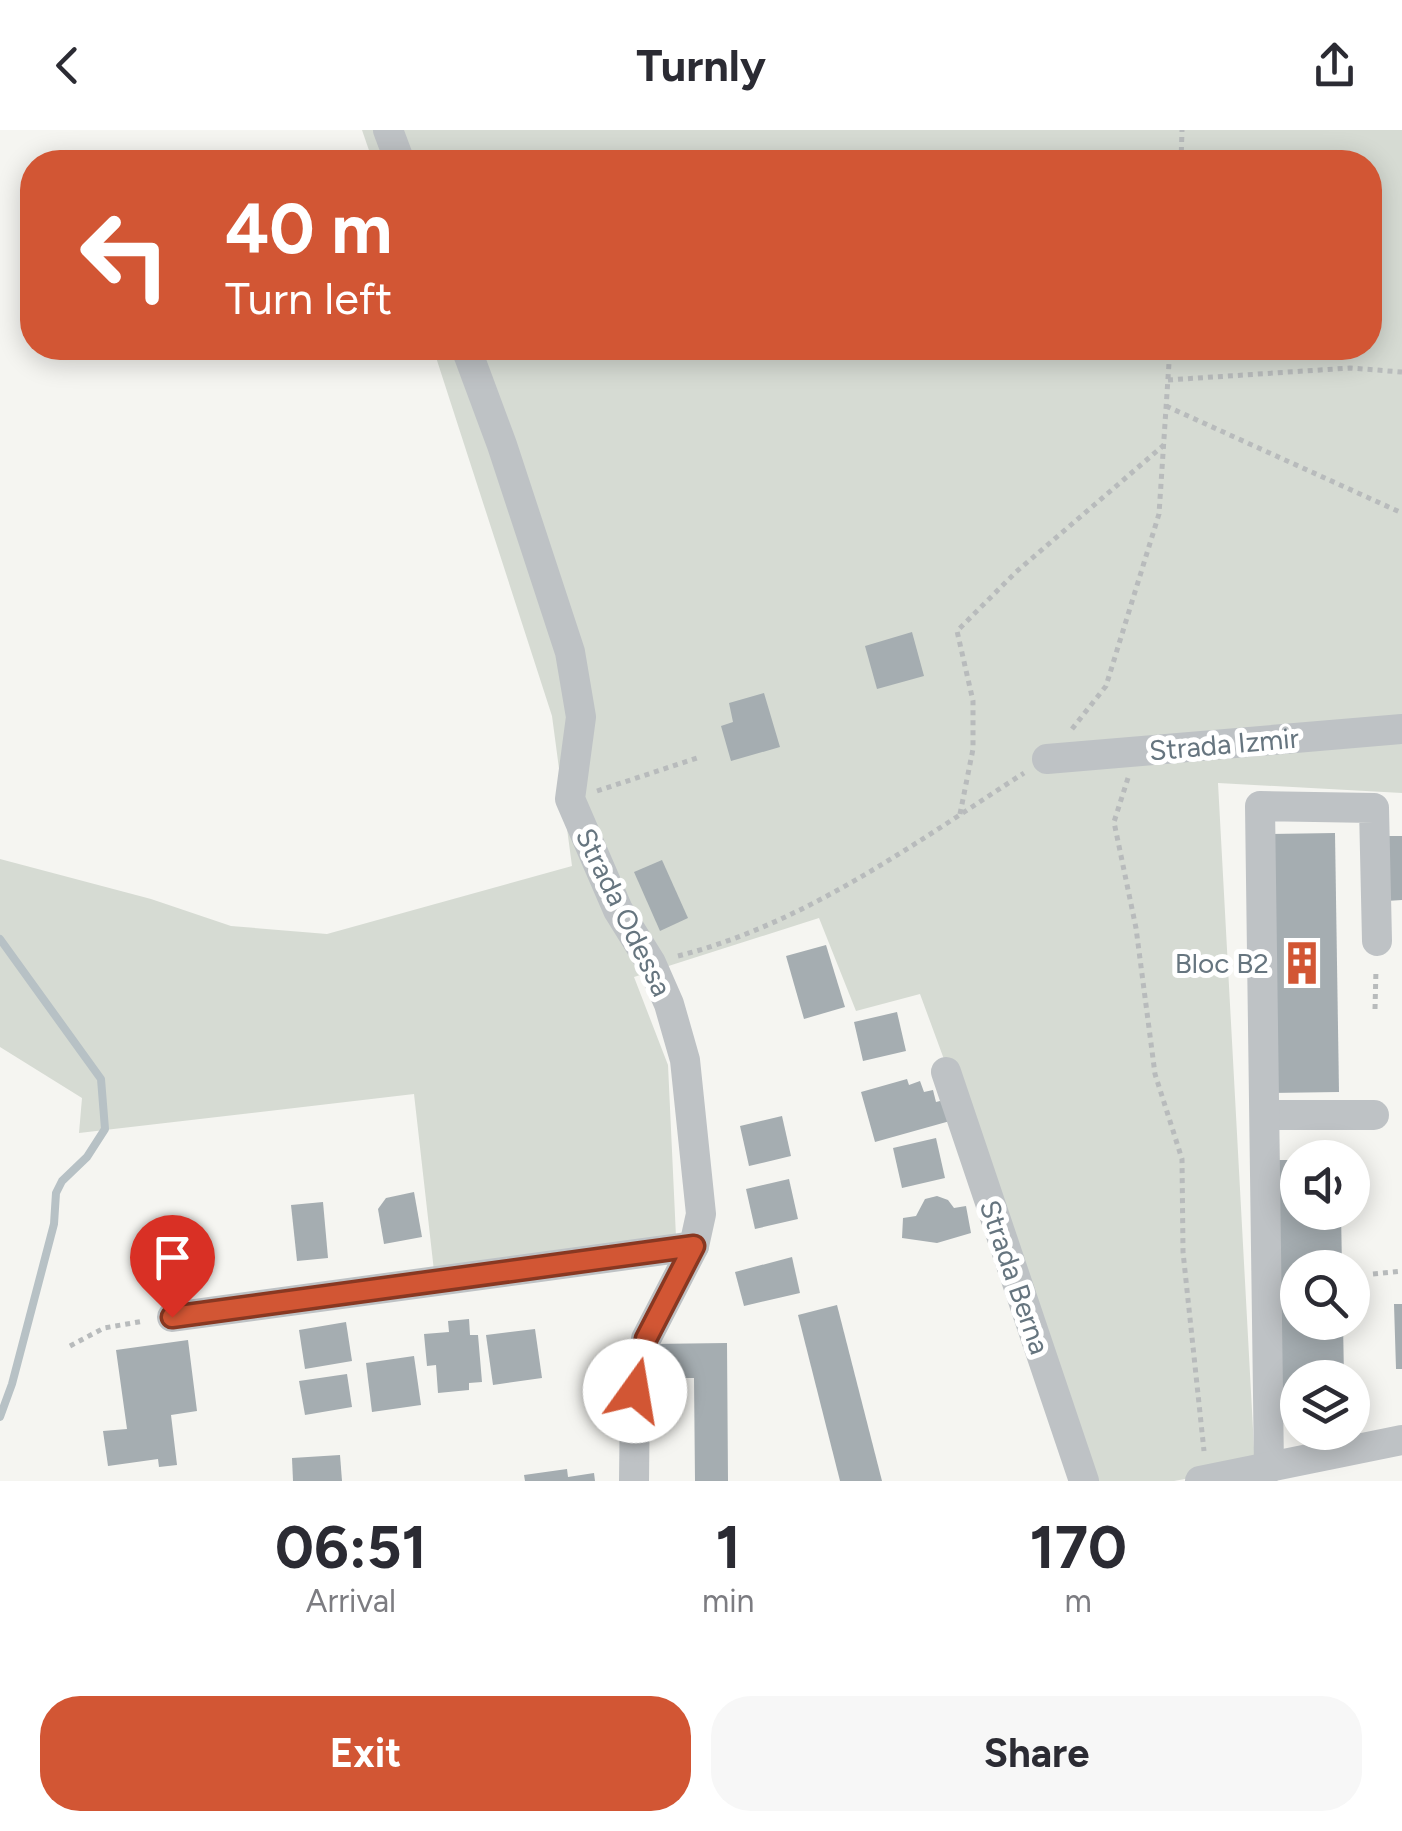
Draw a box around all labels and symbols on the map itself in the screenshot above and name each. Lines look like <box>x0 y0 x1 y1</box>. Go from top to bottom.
street label: Strada Izmir <box>1148 720 1301 767</box>
street label: Strada Odessa <box>569 822 679 1002</box>
building icon: Bloc B2 <box>1278 939 1326 987</box>
place label: Bloc B2 <box>1175 946 1269 980</box>
street label: Strada Berna <box>973 1195 1057 1359</box>
pin <box>130 1215 215 1318</box>
position arrow <box>583 1339 687 1443</box>

